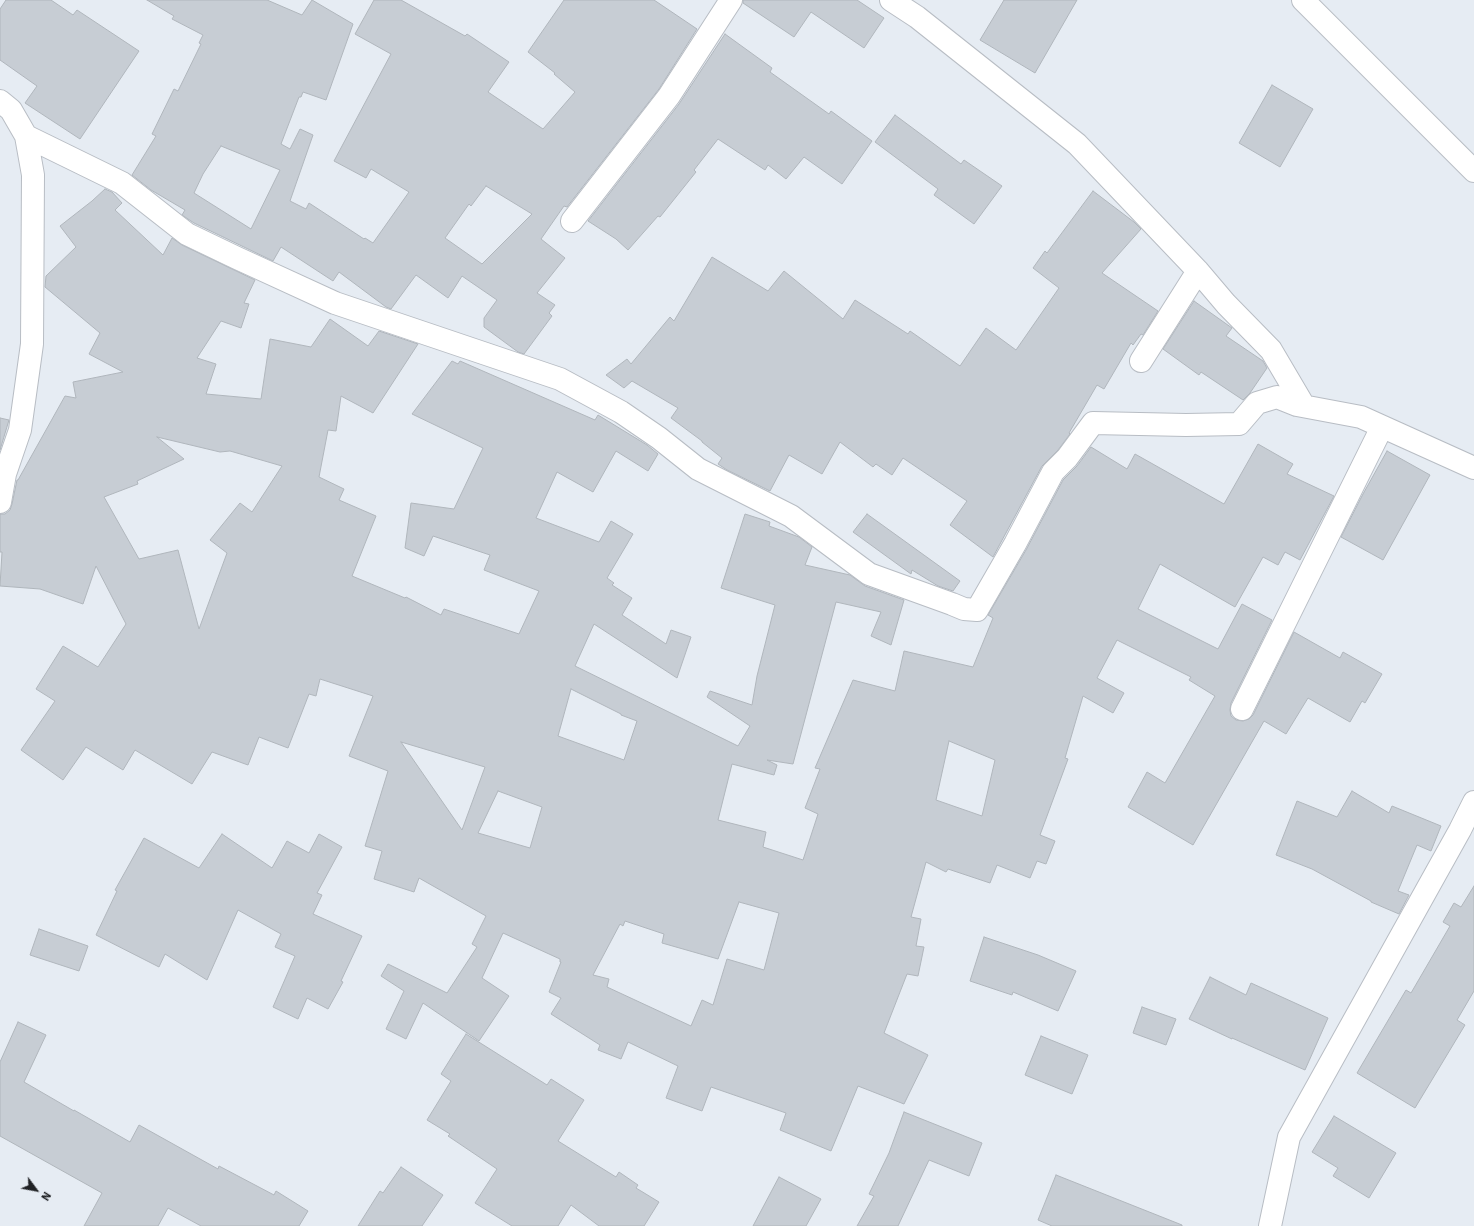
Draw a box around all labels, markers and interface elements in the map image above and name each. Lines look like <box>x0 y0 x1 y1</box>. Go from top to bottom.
north arrow <box>16 1170 56 1210</box>
text: N <box>38 1189 54 1203</box>

